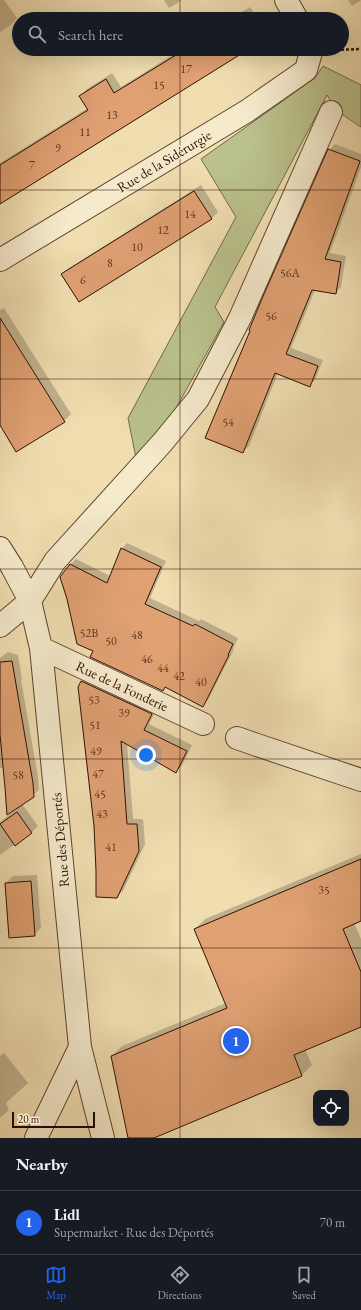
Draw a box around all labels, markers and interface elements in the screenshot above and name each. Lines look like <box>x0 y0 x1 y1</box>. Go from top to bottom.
search box <box>12 12 349 56</box>
icon: search <box>26 23 48 45</box>
text: Search here <box>58 25 123 44</box>
house number: 17 <box>180 61 192 77</box>
house number: 15 <box>153 77 165 93</box>
house number: 13 <box>106 107 118 123</box>
house number: 11 <box>79 124 91 140</box>
street label: Rue de la Sidérurgie <box>114 125 215 196</box>
house number: 9 <box>55 140 61 156</box>
house number: 7 <box>29 157 35 173</box>
house number: 14 <box>184 206 196 222</box>
house number: 12 <box>157 222 169 238</box>
house number: 10 <box>131 239 143 255</box>
house number: 8 <box>107 255 113 271</box>
house number: 56A <box>280 265 301 281</box>
house number: 6 <box>80 272 86 288</box>
house number: 56 <box>265 308 277 324</box>
house number: 54 <box>222 414 234 430</box>
house number: 52B <box>80 625 98 641</box>
house number: 48 <box>131 627 143 643</box>
house number: 50 <box>105 633 117 649</box>
house number: 46 <box>141 651 153 667</box>
street label: Rue de la Fonderie <box>73 657 172 715</box>
house number: 44 <box>157 660 169 676</box>
house number: 42 <box>173 668 185 684</box>
house number: 40 <box>195 674 207 690</box>
house number: 53 <box>88 692 100 708</box>
house number: 39 <box>118 705 130 721</box>
house number: 51 <box>89 717 101 733</box>
house number: 49 <box>90 743 102 759</box>
your location <box>136 745 156 765</box>
house number: 47 <box>92 766 104 782</box>
house number: 58 <box>12 767 24 783</box>
house number: 45 <box>94 786 106 802</box>
street label: Rue des Déportés <box>47 792 73 888</box>
house number: 43 <box>96 806 108 822</box>
house number: 41 <box>105 839 117 855</box>
house number: 35 <box>318 882 330 898</box>
pin: 1 <box>223 1026 249 1056</box>
map controls <box>313 1090 349 1126</box>
button: locate <box>313 1090 349 1126</box>
scale bar <box>12 1110 95 1129</box>
text: 20 m <box>18 1112 39 1126</box>
text: Nearby <box>16 1153 68 1175</box>
text: Lidl <box>54 1205 80 1224</box>
text: 1 <box>26 1214 32 1231</box>
text: 70 m <box>320 1214 345 1231</box>
text: Supermarket · Rue des Déportés <box>54 1224 214 1241</box>
tab: Map <box>45 1264 67 1302</box>
tab: Directions <box>158 1264 202 1302</box>
tab: Saved <box>292 1264 316 1302</box>

